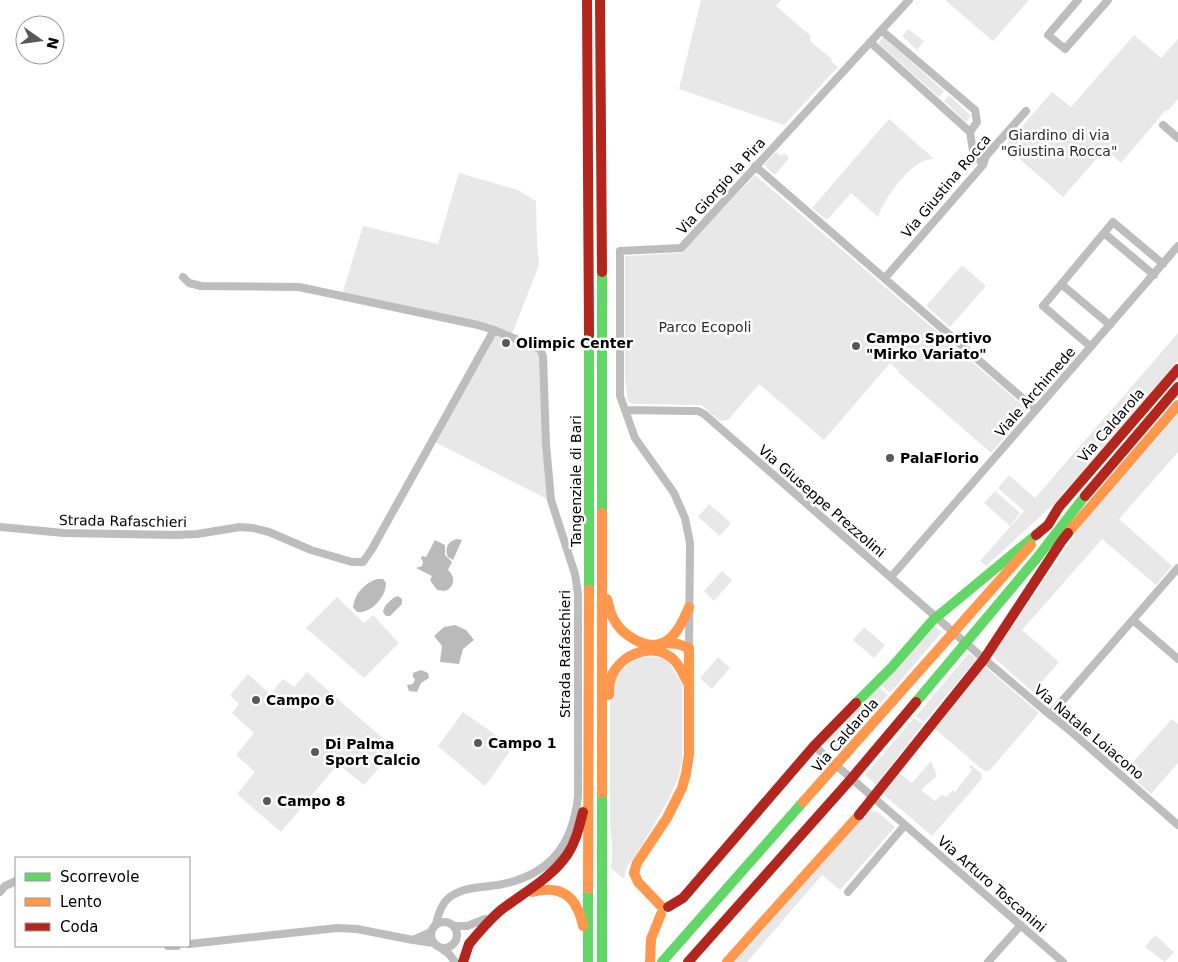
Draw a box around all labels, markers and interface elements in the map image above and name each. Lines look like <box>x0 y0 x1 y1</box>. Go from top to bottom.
north arrow <box>15 15 65 65</box>
text: N <box>43 36 62 51</box>
park label: Giardino di via "Giustina Rocca" <box>1001 127 1117 159</box>
street label: Via Giustina Rocca <box>898 131 994 241</box>
street label: Via Giorgio la Pira <box>674 135 768 237</box>
park label: Parco Ecopoli <box>659 319 751 335</box>
place label: Campo Sportivo "Mirko Variato" <box>866 330 992 362</box>
place label: Olimpic Center <box>516 335 633 351</box>
marker: Olimpic Center <box>500 337 512 349</box>
marker: Campo Sportivo "Mirko Variato" <box>850 340 862 352</box>
street label: Viale Archimede <box>992 344 1078 440</box>
street label: Via Caldarola <box>1075 385 1147 465</box>
street label: Tangenziale di Bari <box>568 415 584 548</box>
street label: Via Giuseppe Prezzolini <box>755 442 889 560</box>
place label: PalaFlorio <box>900 450 979 466</box>
marker: PalaFlorio <box>884 452 896 464</box>
street label: Strada Rafaschieri <box>59 512 187 530</box>
street label: Strada Rafaschieri <box>557 590 573 718</box>
street label: Via Natale Loiacono <box>1031 681 1147 783</box>
place label: Campo 6 <box>266 692 335 708</box>
marker: Campo 6 <box>250 694 262 706</box>
street label: Via Caldarola <box>809 695 881 775</box>
place label: Campo 1 <box>488 735 557 751</box>
place label: Di Palma Sport Calcio <box>325 736 421 768</box>
marker: Campo 1 <box>472 737 484 749</box>
marker: Di Palma Sport Calcio <box>309 746 321 758</box>
place label: Campo 8 <box>277 793 346 809</box>
marker: Campo 8 <box>261 795 273 807</box>
street label: Via Arturo Toscanini <box>935 833 1049 935</box>
legend <box>15 857 190 947</box>
text: Scorrevole <box>60 868 139 886</box>
text: Lento <box>60 893 102 911</box>
text: Coda <box>60 918 98 936</box>

